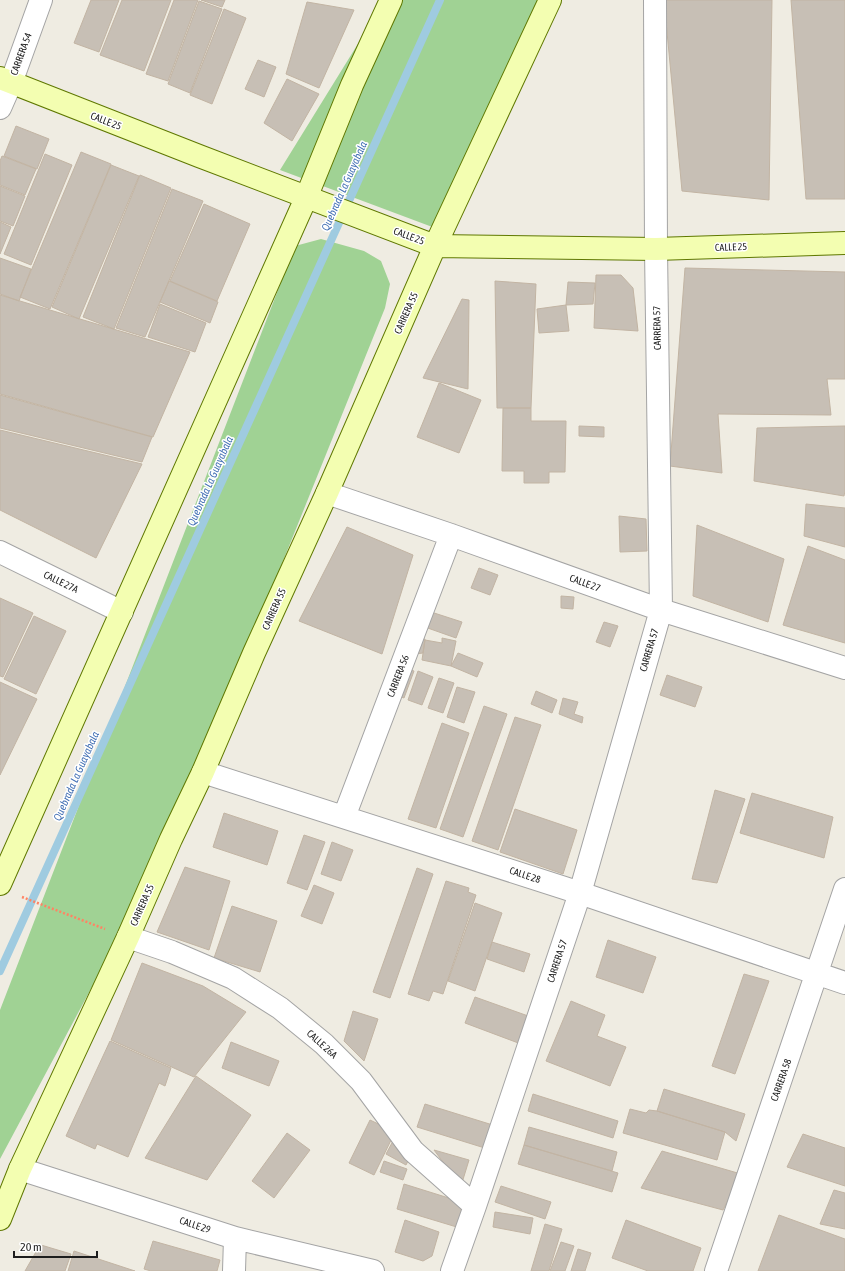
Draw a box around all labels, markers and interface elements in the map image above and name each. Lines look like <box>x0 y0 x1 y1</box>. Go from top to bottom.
street label: CARRERA 54 <box>8 31 34 77</box>
street label: CALLE 25 <box>89 110 123 132</box>
water label: Quebrada La Guayabala <box>319 139 369 233</box>
street label: CALLE 25 <box>392 225 426 247</box>
street label: CALLE 25 <box>715 241 748 253</box>
street label: CARRERA 55 <box>392 290 420 335</box>
street label: CARRERA 57 <box>651 305 663 350</box>
water label: Quebrada La Guayabala <box>185 434 235 528</box>
street label: CALLE 27A <box>42 569 80 595</box>
street label: CALLE 27 <box>568 572 602 594</box>
street label: CARRERA 55 <box>260 586 288 631</box>
street label: CARRERA 57 <box>638 627 660 673</box>
street label: CARRERA 56 <box>385 653 411 699</box>
water label: Quebrada La Guayabala <box>51 729 101 823</box>
street label: CALLE 28 <box>508 865 542 885</box>
street label: CARRERA 55 <box>128 882 156 927</box>
street label: CARRERA 57 <box>545 938 569 984</box>
street label: CALLE 26A <box>305 1028 340 1061</box>
street label: CARRERA 58 <box>769 1057 794 1103</box>
street label: CALLE 29 <box>178 1215 212 1235</box>
scale bar <box>14 1233 97 1259</box>
text: 20 m <box>20 1240 42 1254</box>

